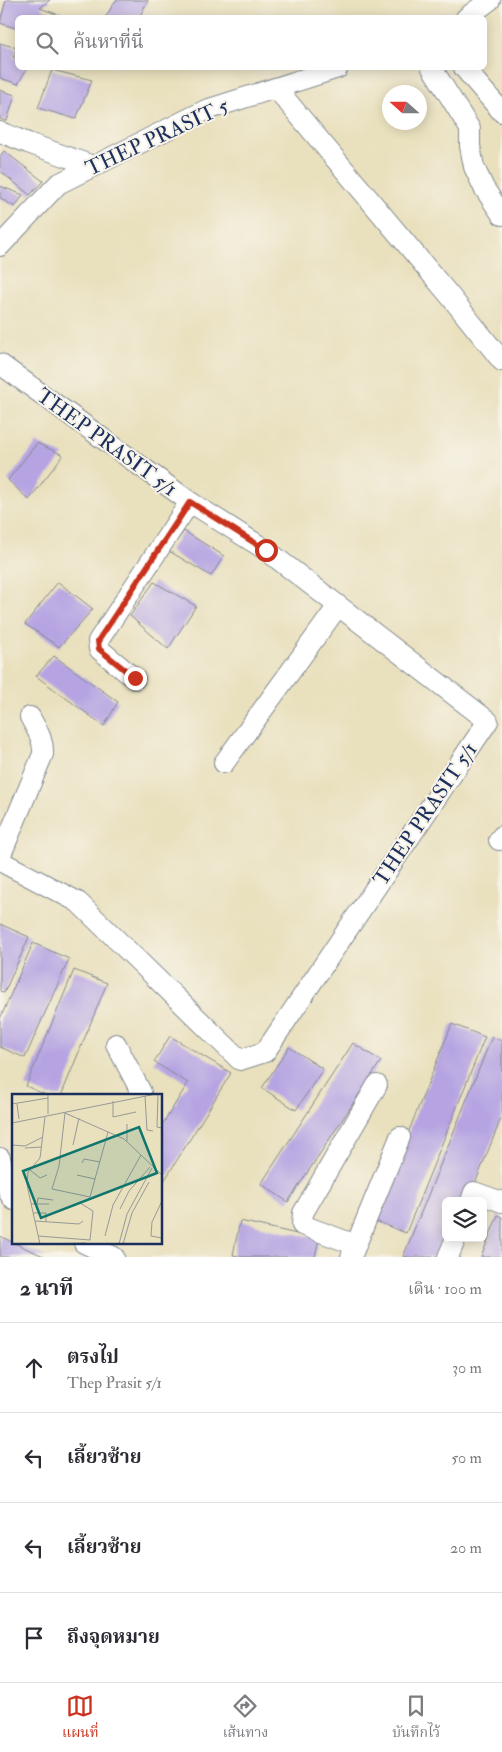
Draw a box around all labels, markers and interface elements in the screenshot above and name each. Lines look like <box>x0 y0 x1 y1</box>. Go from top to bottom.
search box <box>15 15 487 70</box>
icon: search <box>33 29 61 57</box>
text: ค้นหาที่นี่ <box>73 30 144 54</box>
north arrow <box>382 85 427 130</box>
street label: THEP PRASIT 5 <box>81 92 234 182</box>
street label: THEP PRASIT 5/1 <box>31 382 182 503</box>
route start <box>255 539 278 562</box>
route end <box>124 667 147 690</box>
street label: THEP PRASIT 5/1 <box>367 737 483 891</box>
inset map <box>12 1094 162 1244</box>
map controls <box>442 1197 487 1242</box>
button: layers <box>442 1197 487 1242</box>
text: 2 นาที <box>20 1275 73 1302</box>
text: เดิน · 100 m <box>408 1279 482 1299</box>
text: ตรงไป <box>67 1345 119 1369</box>
icon: ahead <box>20 1354 48 1382</box>
text: 30 m <box>452 1358 482 1378</box>
text: Thep Prasit 5/1 <box>67 1373 162 1393</box>
icon: left <box>20 1444 48 1472</box>
text: เลี้ยวซ้าย <box>67 1445 141 1469</box>
text: 50 m <box>451 1448 482 1468</box>
icon: left <box>20 1534 48 1562</box>
text: เลี้ยวซ้าย <box>67 1535 141 1559</box>
text: 20 m <box>450 1538 482 1558</box>
icon: arrive <box>20 1624 48 1652</box>
text: ถึงจุดหมาย <box>67 1625 160 1649</box>
tab: แผนที่ <box>62 1692 99 1744</box>
tab: เส้นทาง <box>223 1692 268 1744</box>
tab: บันทึกไว้ <box>392 1692 440 1744</box>

